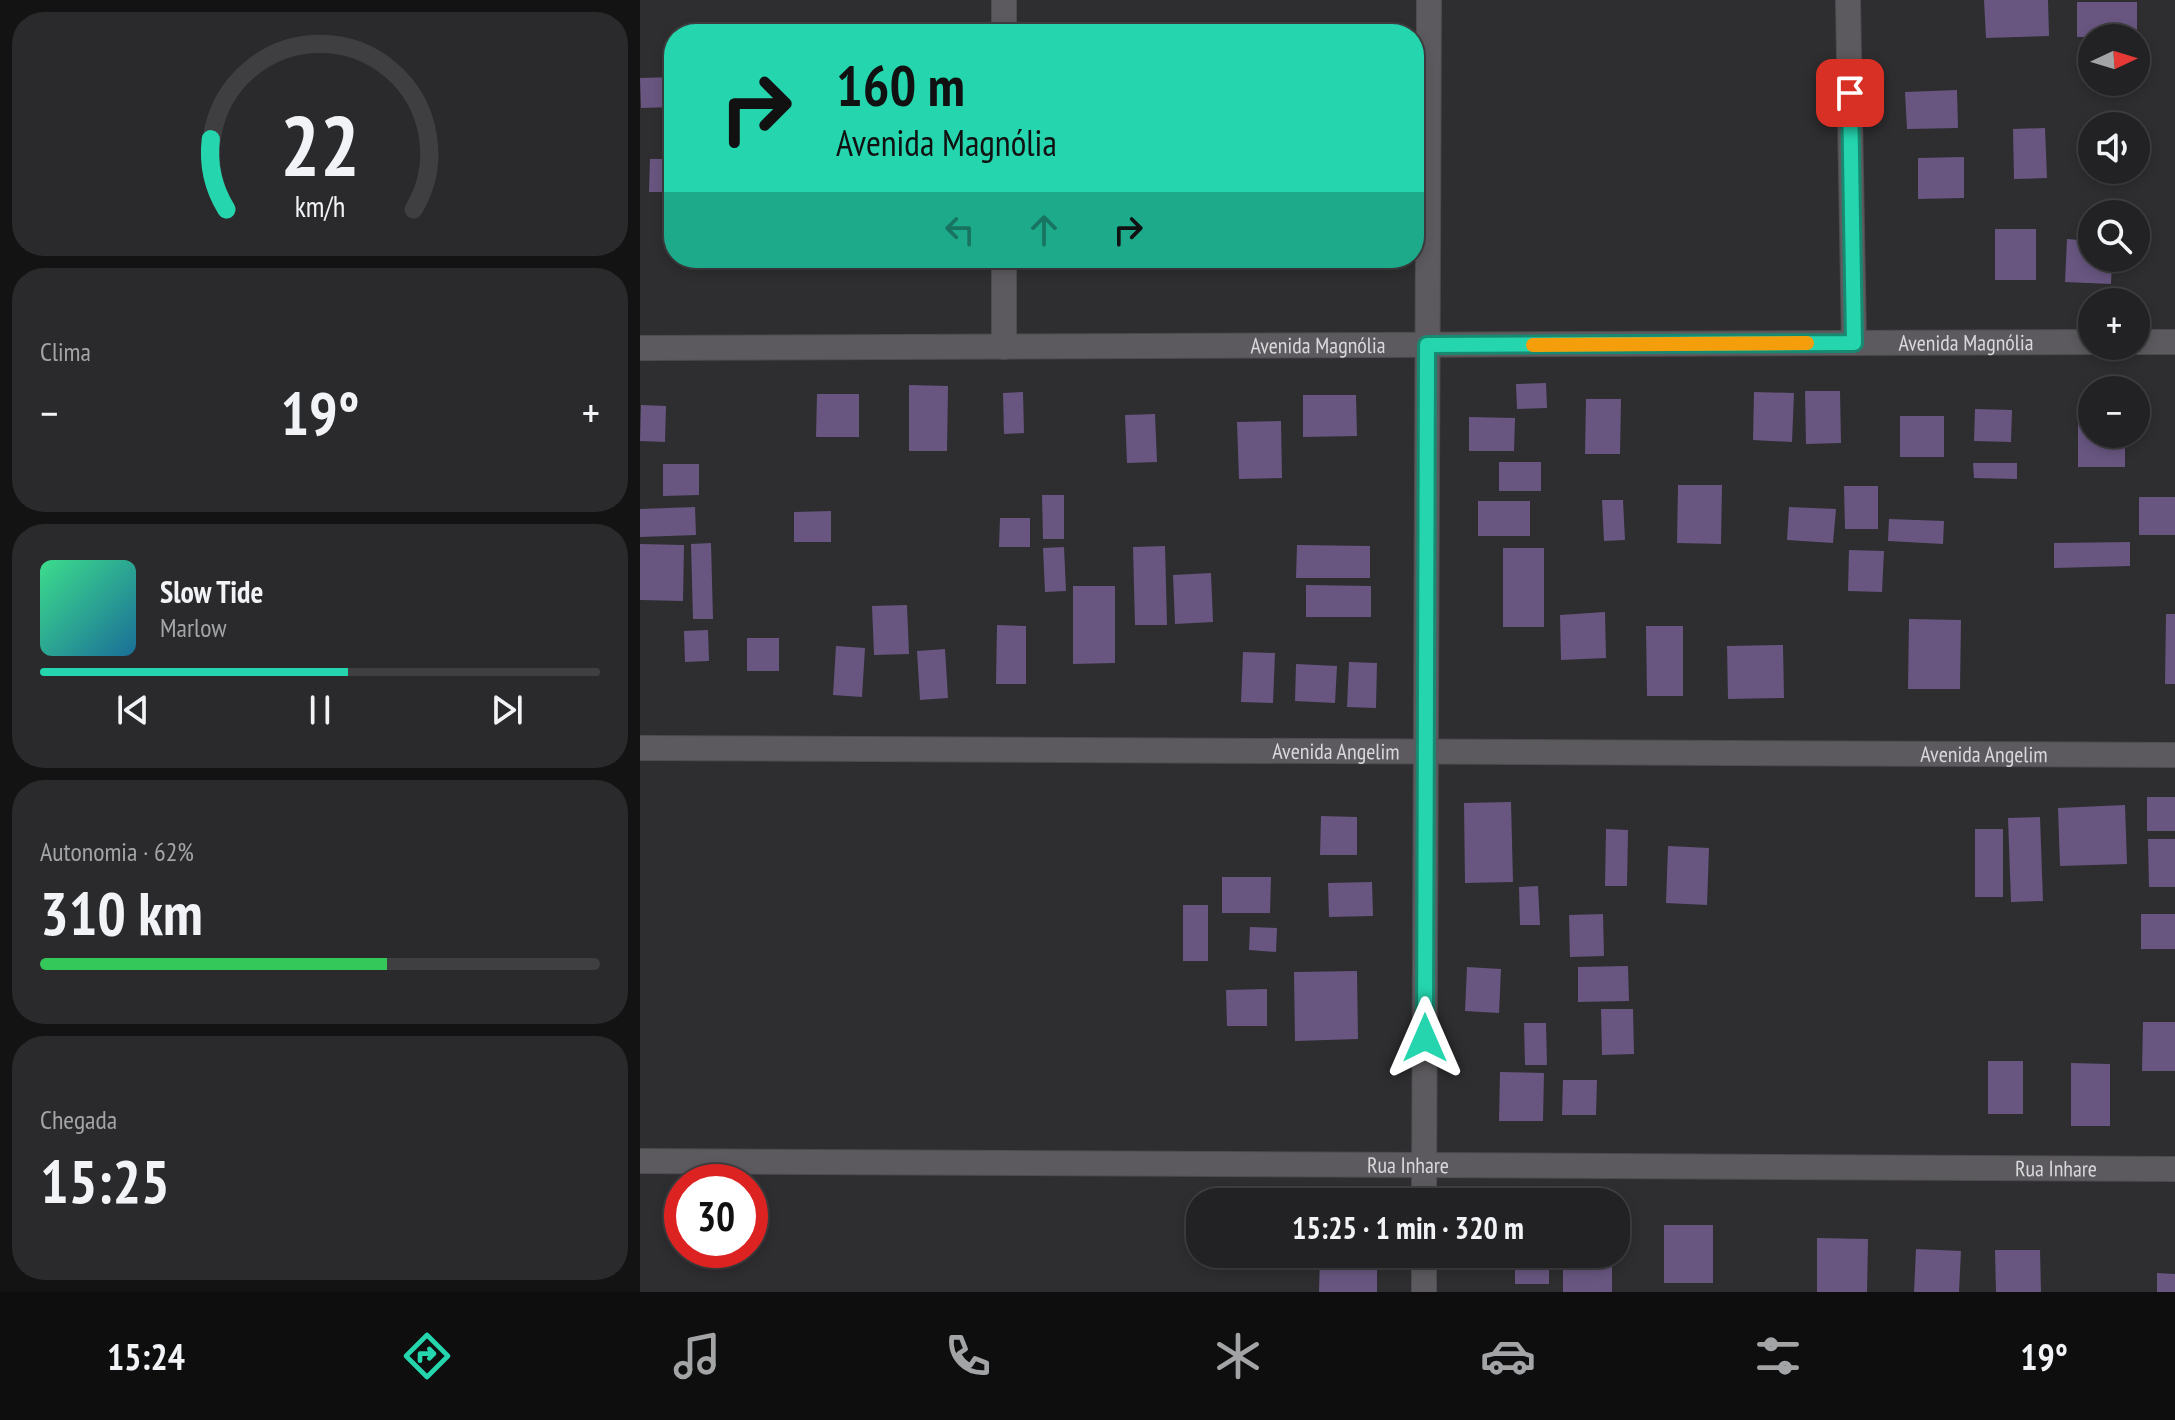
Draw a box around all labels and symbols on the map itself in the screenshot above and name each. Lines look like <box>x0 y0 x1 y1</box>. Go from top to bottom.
north arrow <box>2078 24 2150 96</box>
pin <box>1816 59 1884 127</box>
street label: Avenida Magnólia <box>1898 328 2034 357</box>
street label: Avenida Magnólia <box>1250 331 1386 359</box>
street label: Avenida Angelim <box>1272 737 1400 765</box>
street label: Avenida Angelim <box>1920 740 2048 768</box>
position arrow <box>1383 996 1467 1080</box>
street label: Rua Inhare <box>1367 1151 1449 1179</box>
street label: Rua Inhare <box>2015 1154 2097 1183</box>
speed limit sign: 30 <box>664 1164 768 1268</box>

